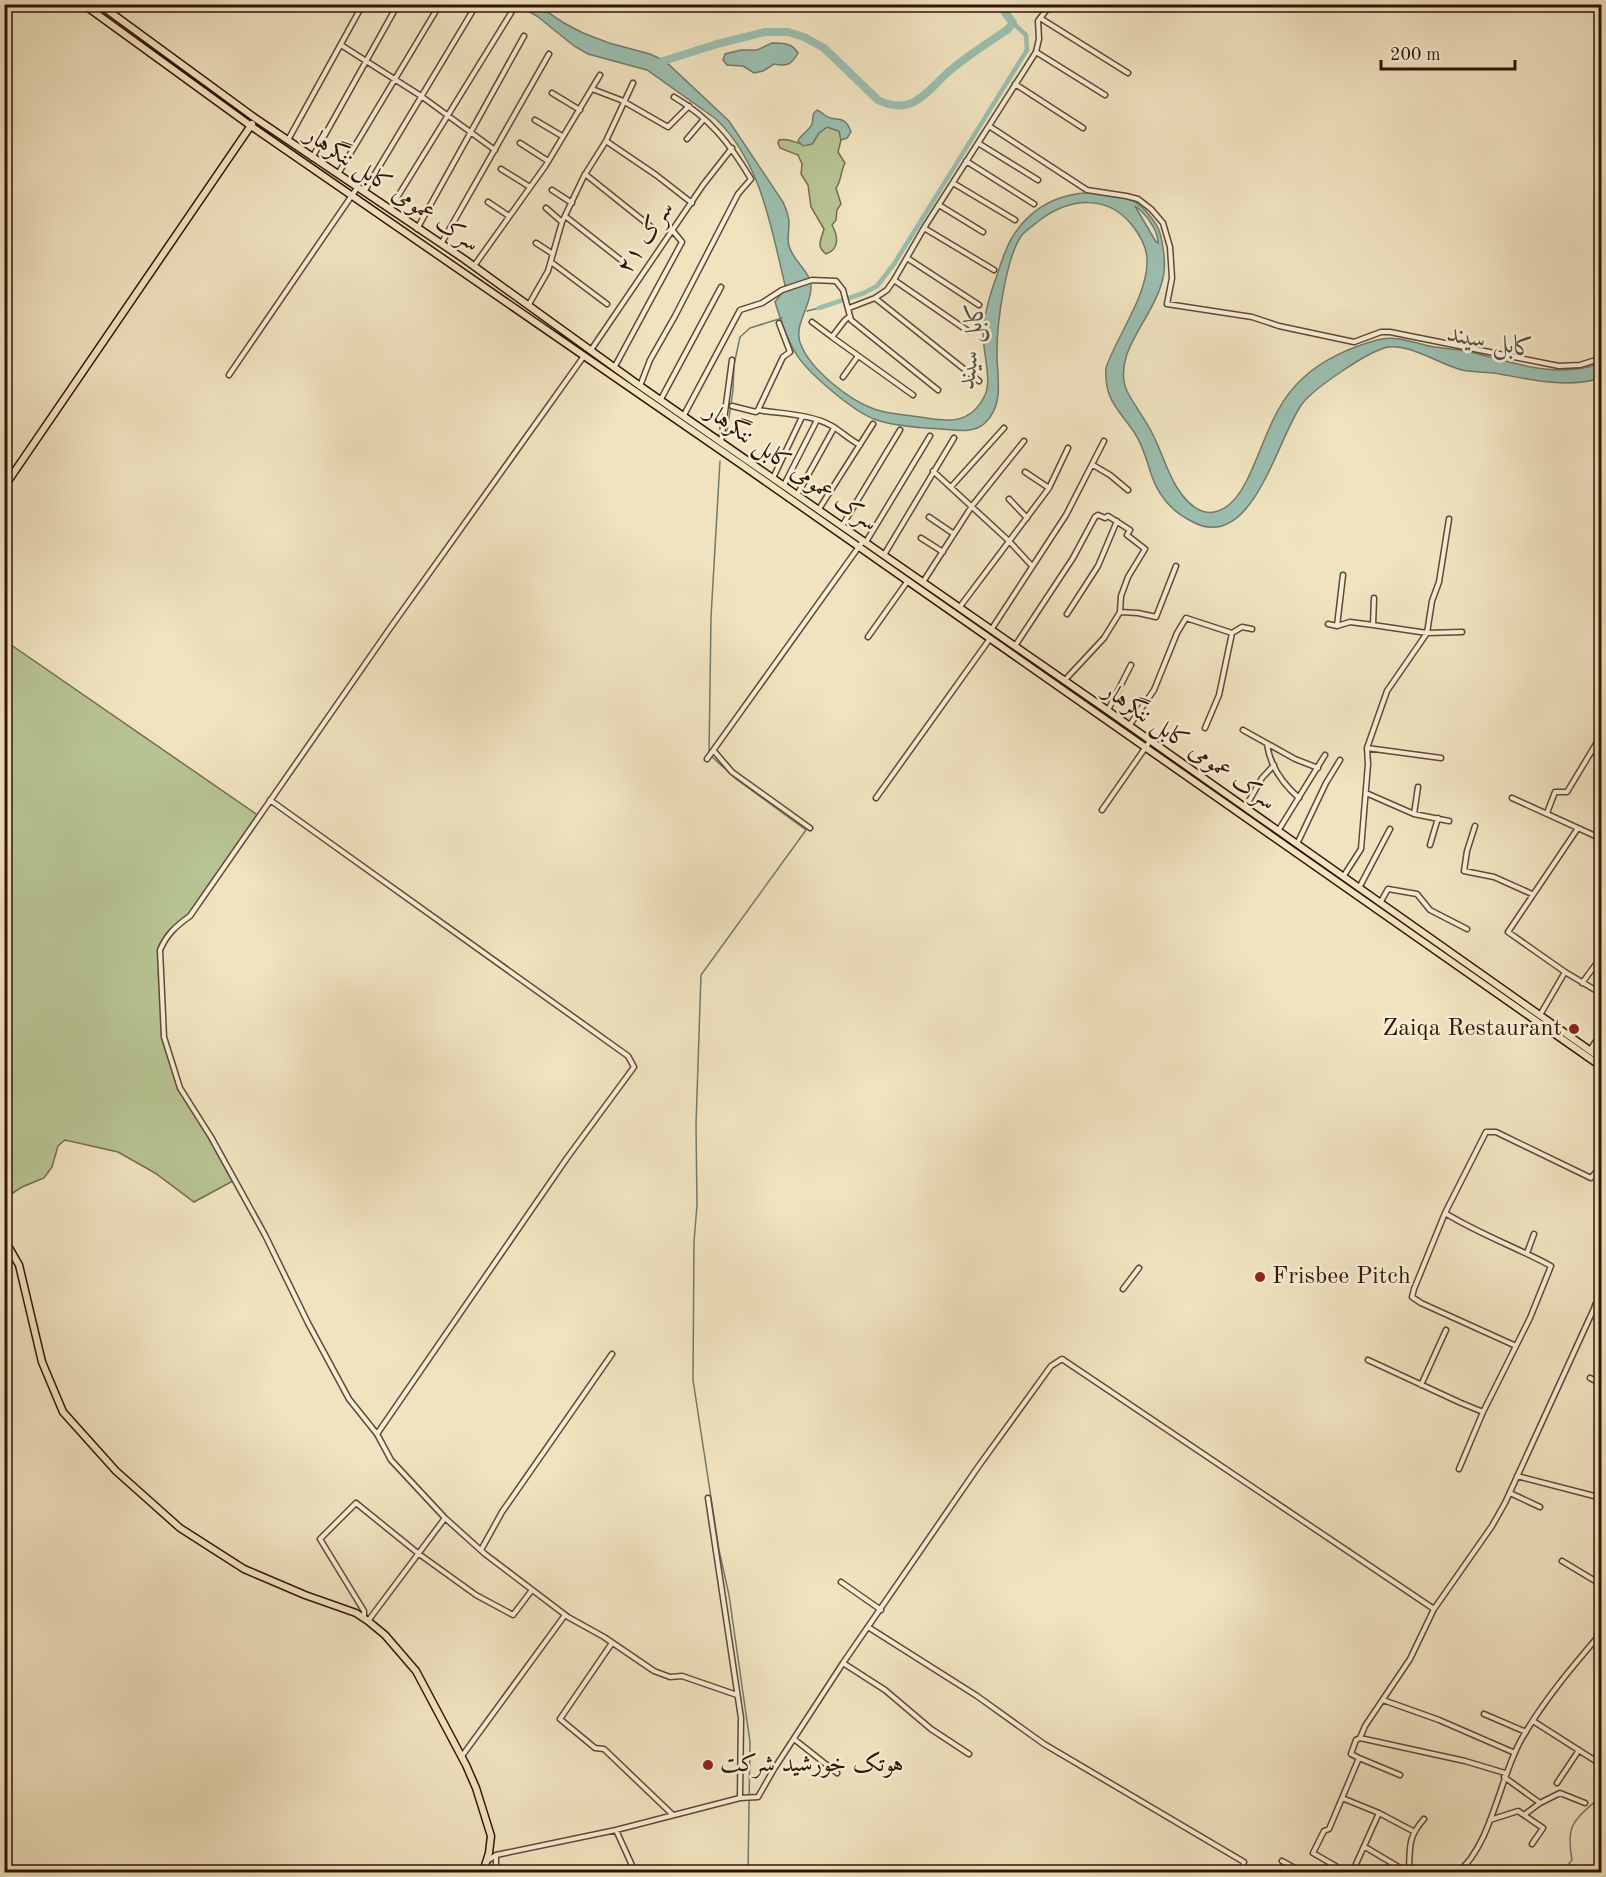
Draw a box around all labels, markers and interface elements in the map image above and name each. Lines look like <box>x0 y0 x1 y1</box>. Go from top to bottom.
scale bar <box>1381 33 1514 71</box>
text: 200 m <box>1390 46 1441 64</box>
street label: سرک عمومی کابل ننگرهار <box>297 119 485 259</box>
street label: سرک ۲۱ <box>613 197 680 280</box>
water label: کابل سيند <box>953 299 993 391</box>
water label: کابل سيند <box>1444 320 1537 366</box>
street label: سرک عمومی کابل ننگرهار <box>697 395 884 539</box>
street label: سرک عمومی کابل ننگرهار <box>1095 674 1282 818</box>
place label: Zaiqa Restaurant <box>1383 1017 1562 1041</box>
marker: Zaiqa Restaurant <box>1567 1022 1581 1036</box>
place label: Frisbee Pitch <box>1272 1265 1411 1289</box>
marker: Frisbee Pitch <box>1253 1270 1267 1284</box>
place label: هوتک خورشید شرکت <box>720 1751 904 1779</box>
marker: هوتک خورشید شرکت <box>701 1758 715 1772</box>

